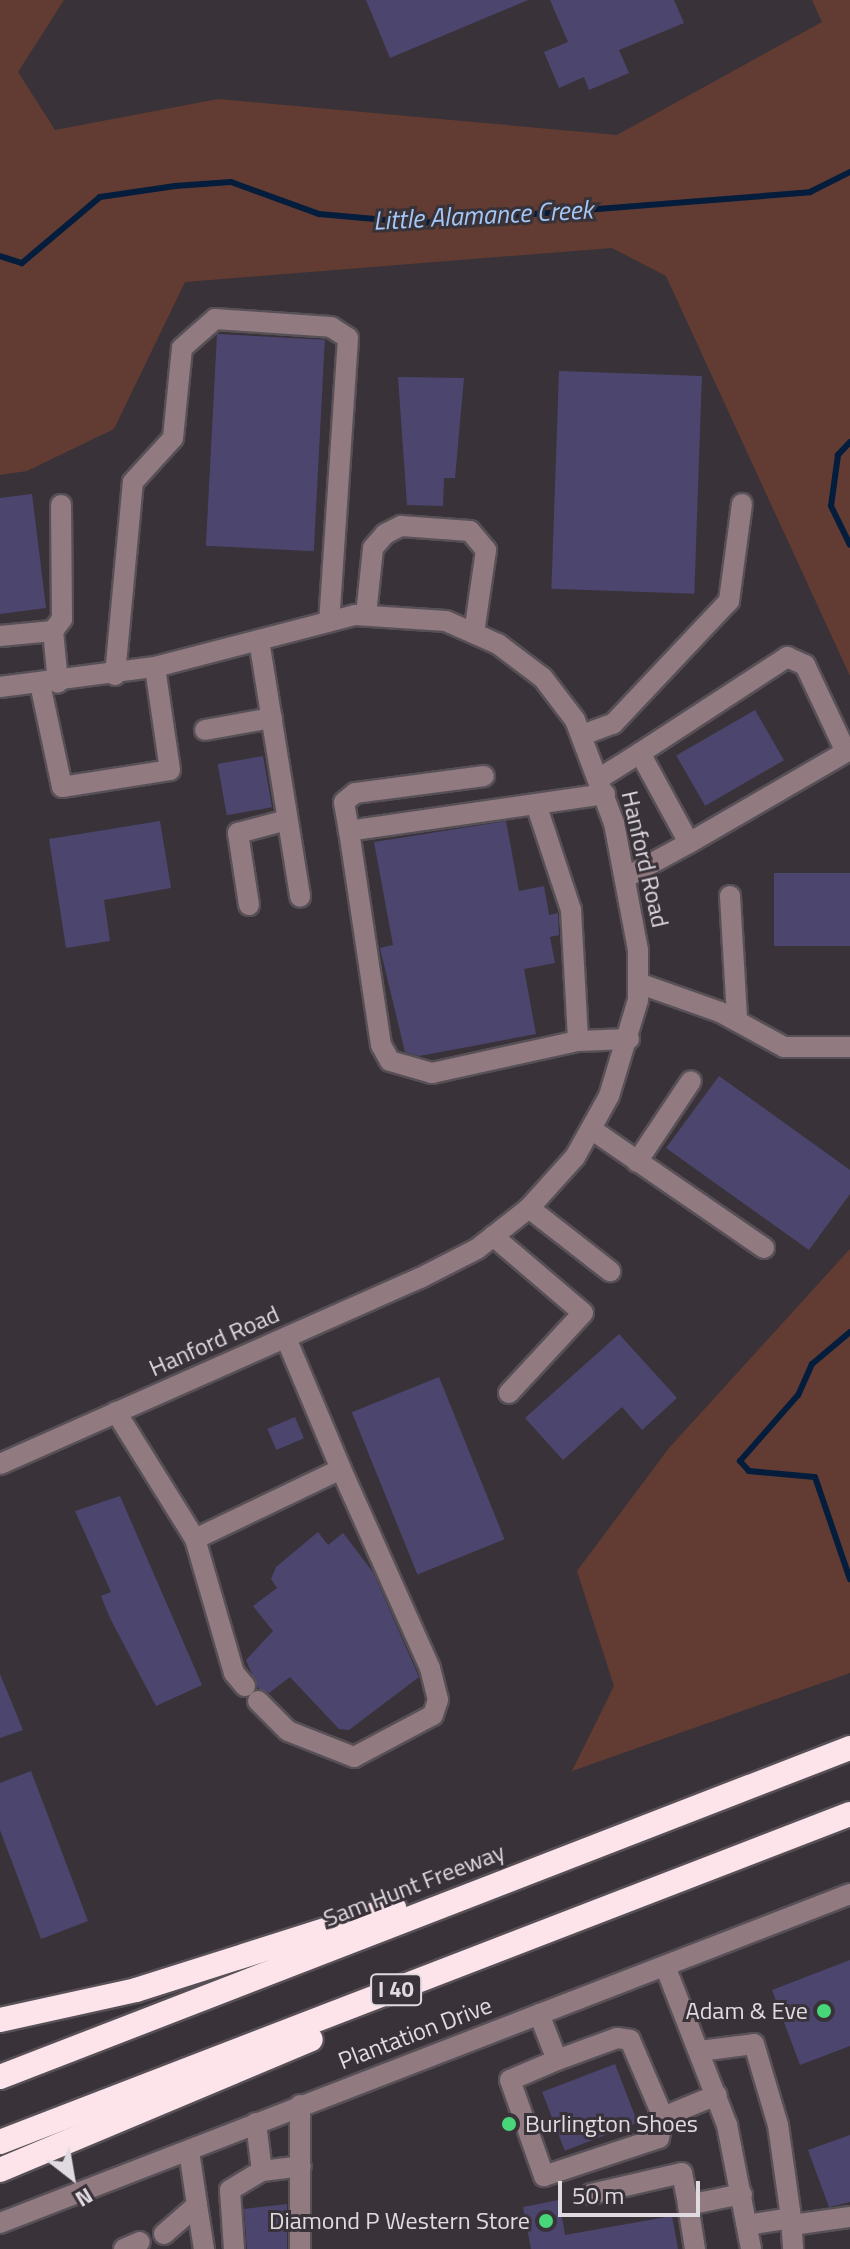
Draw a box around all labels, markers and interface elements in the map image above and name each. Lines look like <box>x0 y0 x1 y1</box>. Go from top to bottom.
water label: Little Alamance Creek <box>372 194 594 236</box>
street label: Hanford Road <box>615 788 675 930</box>
street label: Hanford Road <box>144 1299 284 1383</box>
street label: Sam Hunt Freeway <box>319 1837 509 1933</box>
road number: I 40 <box>370 1972 422 2008</box>
street label: Plantation Drive <box>334 1991 496 2075</box>
place label: Adam & Eve <box>686 1997 808 2025</box>
marker: Adam & Eve <box>815 2002 833 2020</box>
place label: Burlington Shoes <box>525 2110 698 2138</box>
marker: Burlington Shoes <box>500 2115 518 2133</box>
north arrow <box>32 2137 112 2217</box>
scale bar <box>562 2165 704 2215</box>
text: 50 m <box>572 2177 624 2213</box>
text: N <box>69 2179 100 2216</box>
place label: Diamond P Western Store <box>269 2207 530 2235</box>
marker: Diamond P Western Store <box>537 2212 555 2230</box>

